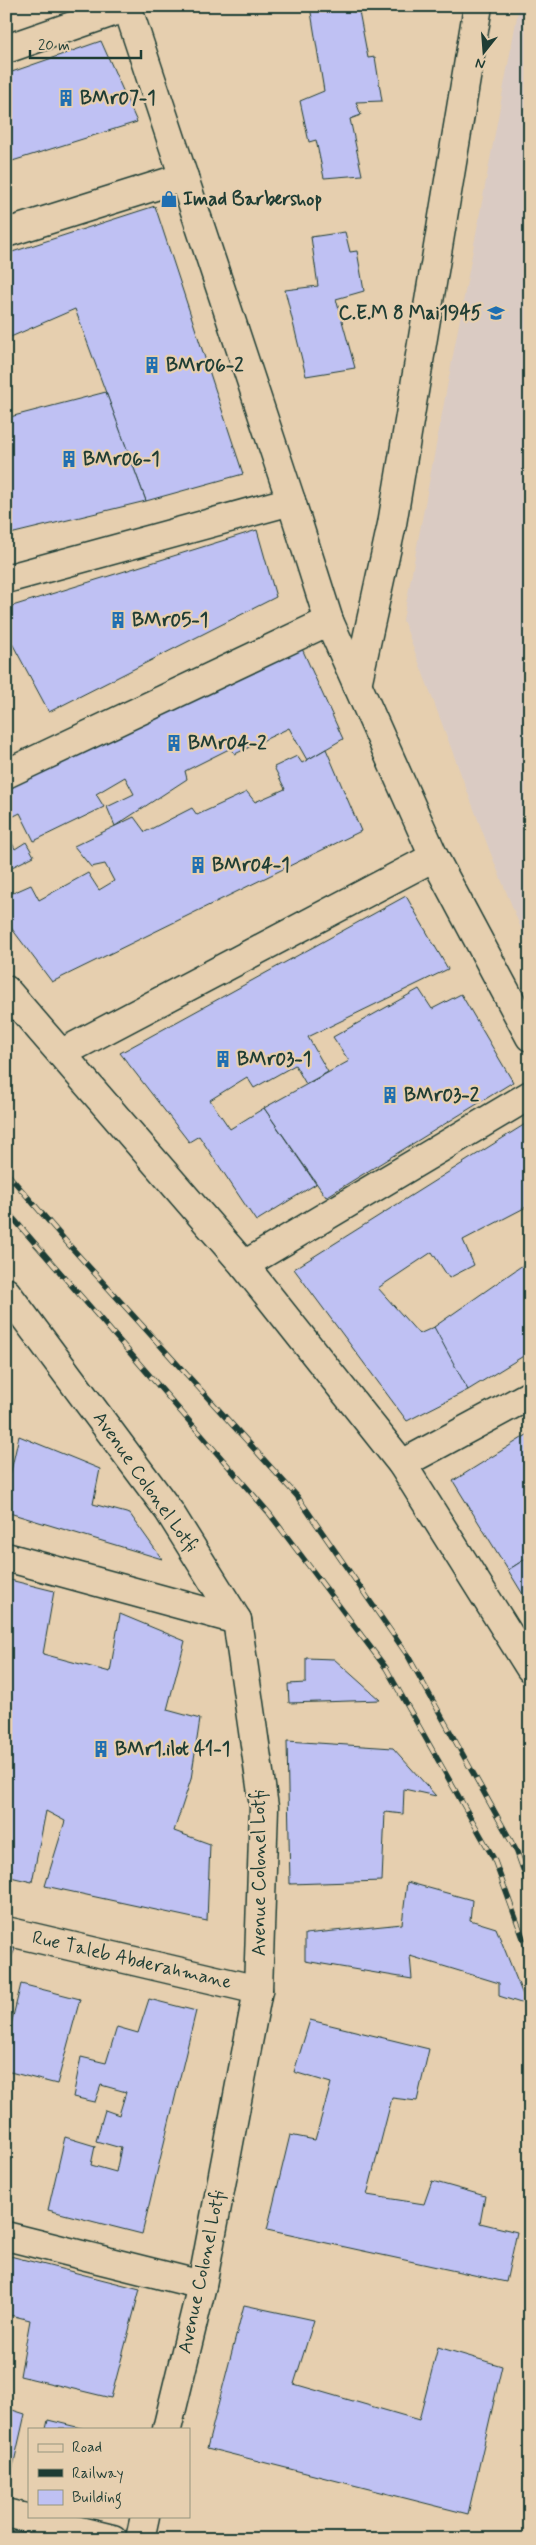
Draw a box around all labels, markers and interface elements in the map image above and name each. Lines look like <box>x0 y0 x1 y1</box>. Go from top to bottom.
scale bar <box>30 28 141 60</box>
north arrow <box>458 28 508 78</box>
text: 20 m <box>38 36 70 56</box>
text: N <box>473 54 488 73</box>
place label: BMr07-1 <box>80 86 156 111</box>
building icon: BMr07-1 <box>56 88 76 108</box>
place label: Imad Barbershop <box>183 187 322 212</box>
shop icon: Imad Barbershop <box>159 189 179 209</box>
place label: C.E.M 8 Mai1945 <box>339 301 483 326</box>
school or university icon: C.E.M 8 Mai1945 <box>486 303 506 323</box>
place label: BMr06-2 <box>166 353 244 378</box>
building icon: BMr06-2 <box>142 355 162 375</box>
place label: BMr06-1 <box>83 447 160 472</box>
building icon: BMr06-1 <box>59 449 79 469</box>
place label: BMr05-1 <box>132 608 208 633</box>
building icon: BMr05-1 <box>108 610 128 630</box>
place label: BMr04-2 <box>188 731 267 756</box>
building icon: BMr04-2 <box>164 733 184 753</box>
place label: BMr04-1 <box>212 853 290 878</box>
building icon: BMr04-1 <box>188 855 208 875</box>
place label: BMr03-1 <box>237 1047 311 1072</box>
building icon: BMr03-1 <box>213 1049 233 1069</box>
place label: BMr03-2 <box>404 1083 480 1108</box>
building icon: BMr03-2 <box>380 1085 400 1105</box>
street label: Avenue Colonel Lotfi <box>87 1407 203 1557</box>
place label: BMr1.ilot 41-1 <box>115 1737 230 1762</box>
building icon: BMr1.ilot 41-1 <box>91 1739 111 1759</box>
street label: Avenue Colonel Lotfi <box>247 1790 272 1956</box>
street label: Rue Taleb Abderahmane <box>30 1925 234 1995</box>
street label: Avenue Colonel Lotfi <box>172 2188 232 2356</box>
legend <box>28 2428 190 2518</box>
text: Road <box>72 2438 102 2458</box>
text: Railway <box>72 2464 124 2484</box>
text: Building <box>72 2488 122 2509</box>

